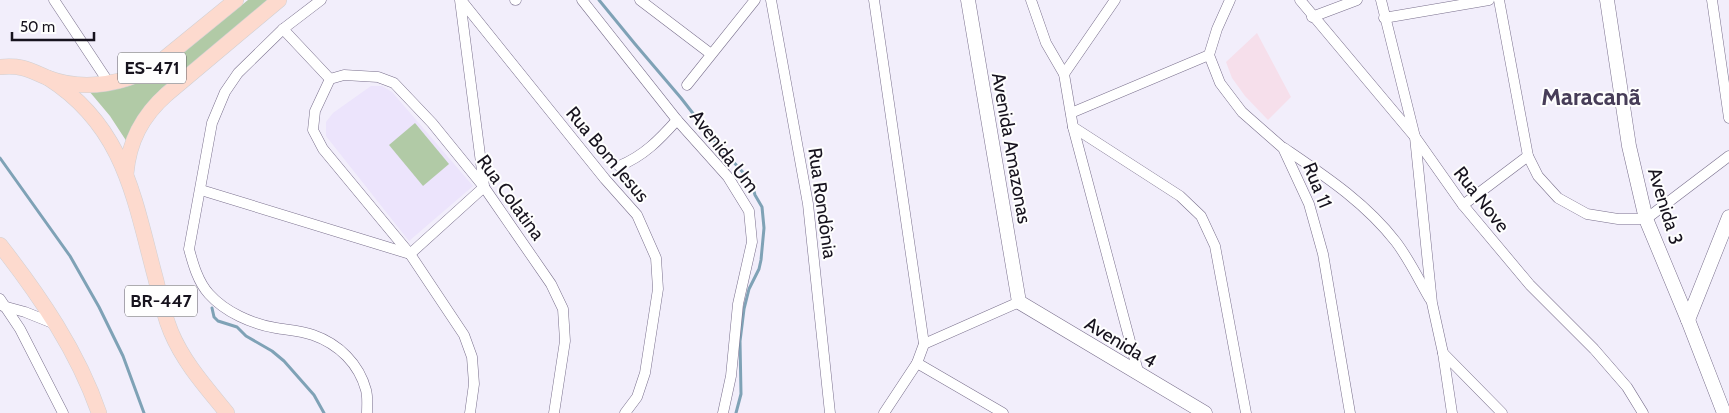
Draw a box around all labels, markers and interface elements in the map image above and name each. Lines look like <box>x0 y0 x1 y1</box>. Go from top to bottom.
scale bar <box>12 10 95 42</box>
text: 50 m <box>20 18 55 36</box>
road number: ES-471 <box>118 52 186 84</box>
street label: Avenida Amazonas <box>987 71 1036 225</box>
district label: Maracanã <box>1541 82 1641 111</box>
street label: Rua Bom Jesus <box>561 102 654 207</box>
street label: Avenida Um <box>685 105 764 197</box>
street label: Rua Rondônia <box>803 146 842 260</box>
street label: Rua Colatina <box>472 150 549 245</box>
street label: Rua 11 <box>1298 159 1337 211</box>
street label: Rua Nove <box>1449 162 1514 237</box>
street label: Avenida 3 <box>1643 165 1688 247</box>
road number: BR-447 <box>125 286 197 316</box>
street label: Avenida 4 <box>1081 312 1161 373</box>

